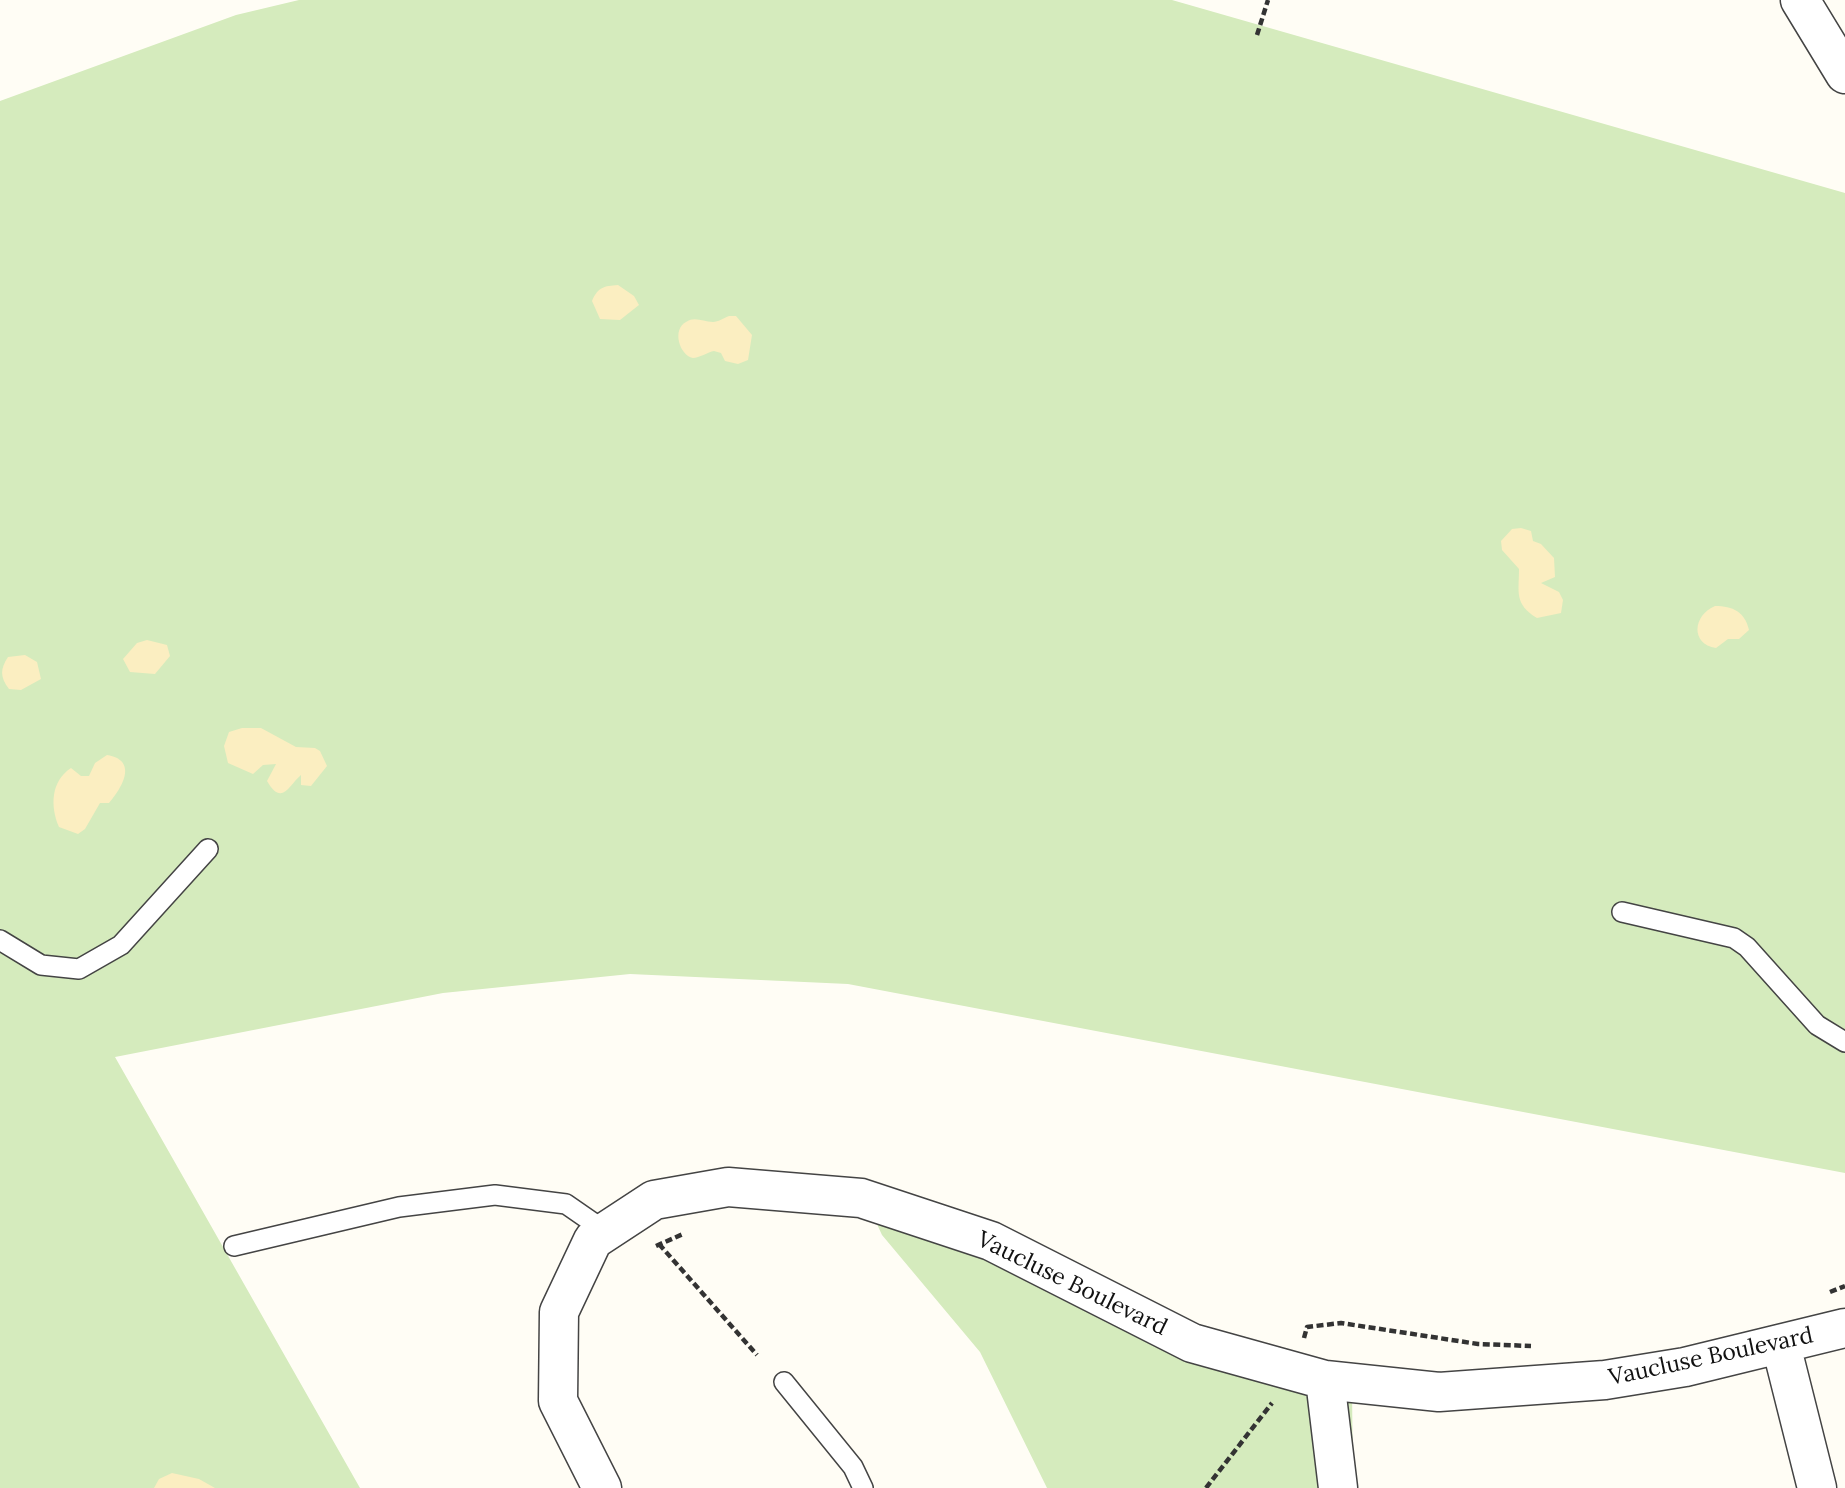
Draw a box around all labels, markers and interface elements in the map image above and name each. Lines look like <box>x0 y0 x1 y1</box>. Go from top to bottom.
street label: Vaucluse Boulevard <box>972 1226 1172 1342</box>
street label: Vaucluse Boulevard <box>1606 1322 1816 1392</box>

